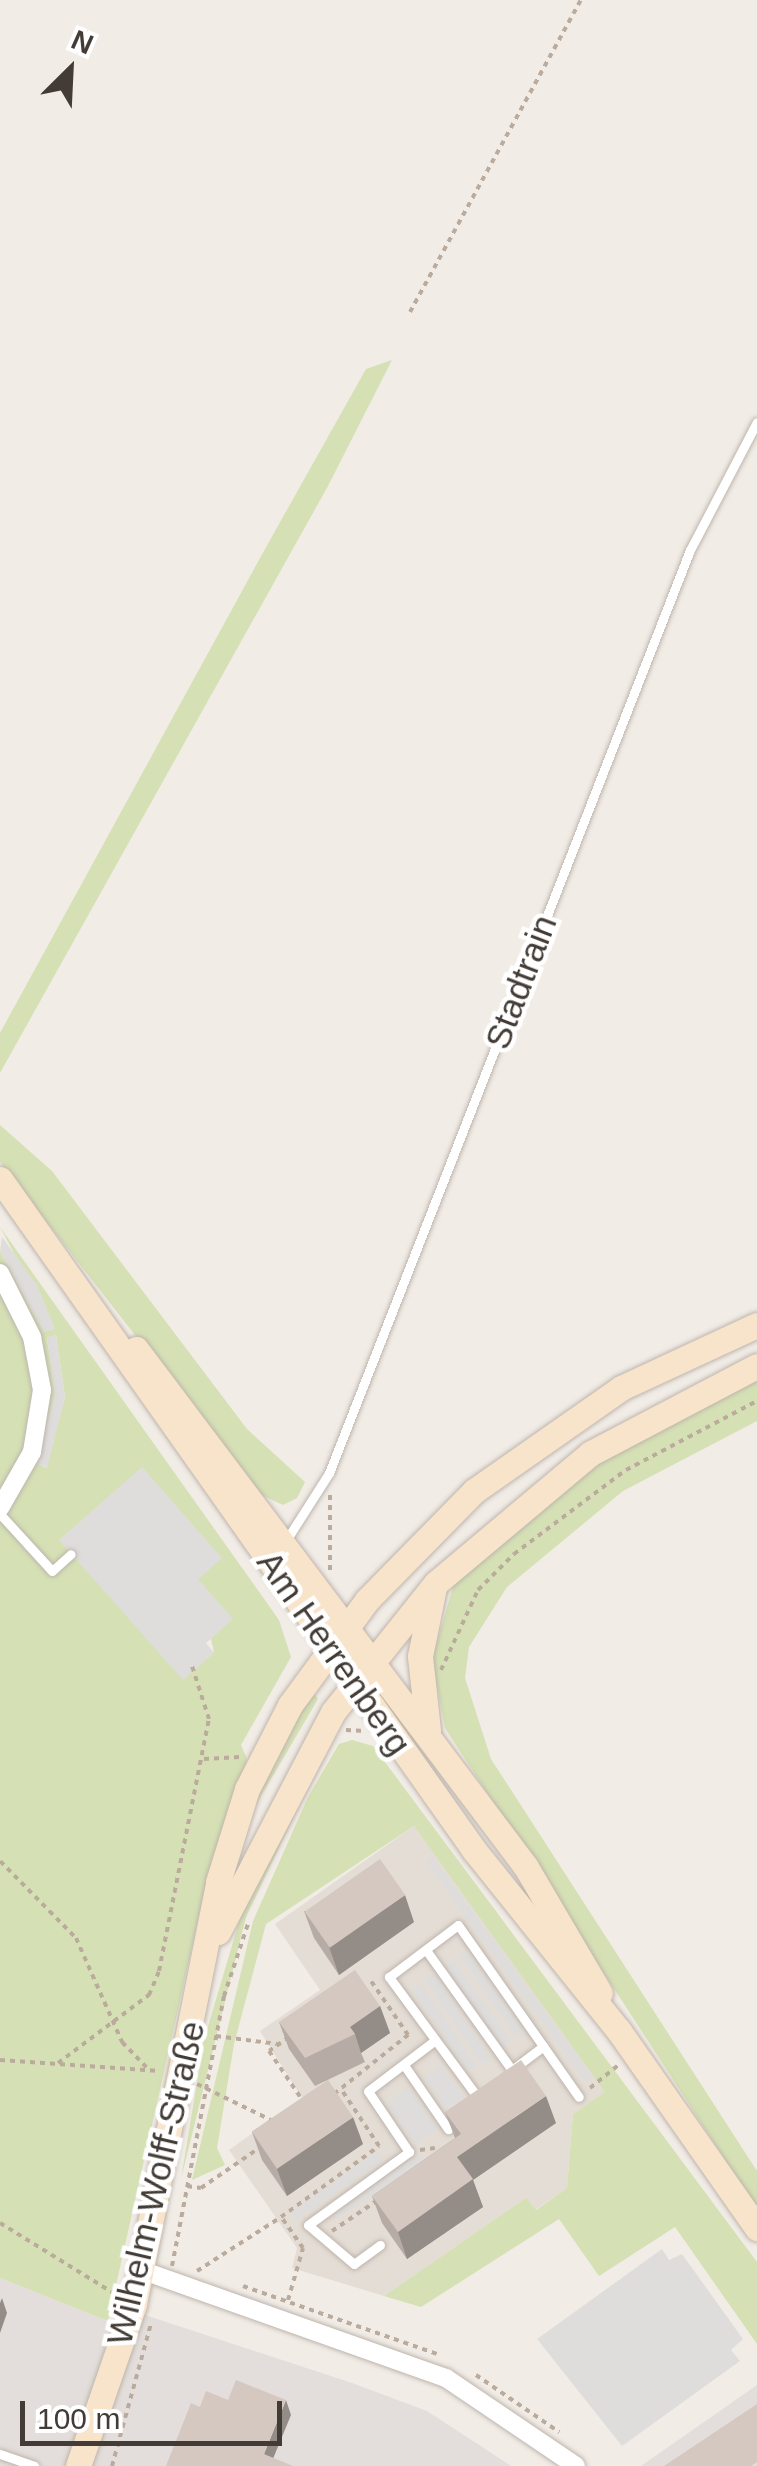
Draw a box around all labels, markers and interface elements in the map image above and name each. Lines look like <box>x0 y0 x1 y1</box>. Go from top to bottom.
north arrow <box>20 20 120 120</box>
text: N <box>67 24 98 60</box>
street label: Stadtrain <box>476 909 566 1055</box>
street label: Am Herrenberg <box>248 1543 420 1763</box>
street label: Wilhelm-Wolff-Straße <box>98 2017 214 2349</box>
scale bar <box>25 2381 288 2443</box>
text: 100 m <box>37 2402 120 2435</box>

